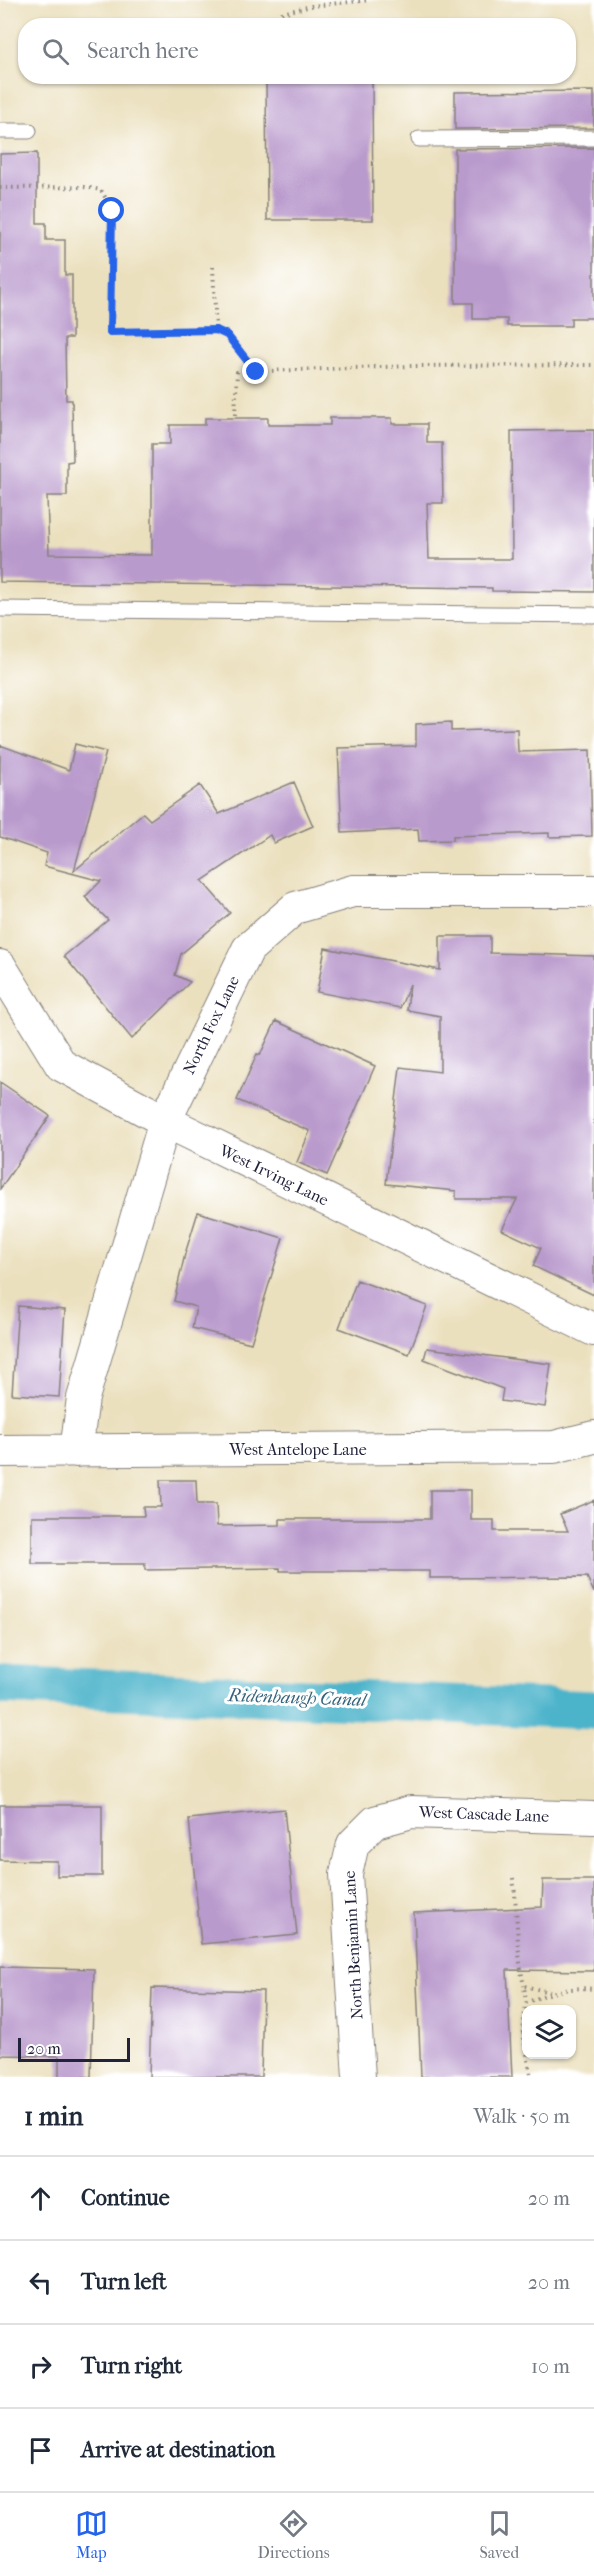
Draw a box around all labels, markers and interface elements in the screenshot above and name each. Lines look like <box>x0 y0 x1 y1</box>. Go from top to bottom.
search box <box>18 18 576 84</box>
icon: search <box>39 35 72 68</box>
text: Search here <box>87 38 199 64</box>
route start <box>98 197 124 223</box>
route end <box>242 358 268 384</box>
street label: North Fox Lane <box>179 973 243 1077</box>
street label: West Irving Lane <box>216 1140 332 1210</box>
street label: West Antelope Lane <box>228 1440 367 1459</box>
water label: Ridenbaugh Canal <box>227 1685 369 1711</box>
street label: West Cascade Lane <box>417 1802 550 1826</box>
street label: North Benjamin Lane <box>340 1870 366 2020</box>
map controls <box>522 2005 576 2059</box>
button: layers <box>522 2005 576 2059</box>
scale bar <box>18 2035 130 2062</box>
text: 20 m <box>27 2039 61 2058</box>
text: 1 min <box>24 2101 83 2132</box>
text: Walk · 50 m <box>474 2105 570 2128</box>
icon: ahead <box>24 2182 57 2215</box>
text: Continue <box>81 2185 170 2211</box>
text: 20 m <box>528 2187 570 2210</box>
icon: left <box>24 2266 57 2299</box>
text: Turn left <box>81 2269 167 2295</box>
text: 20 m <box>528 2271 570 2294</box>
icon: right <box>24 2350 57 2383</box>
text: Turn right <box>81 2353 182 2379</box>
text: 10 m <box>531 2355 570 2378</box>
icon: arrive <box>24 2434 57 2467</box>
text: Arrive at destination <box>81 2437 275 2463</box>
tab: Map <box>75 2507 108 2562</box>
tab: Directions <box>258 2507 330 2562</box>
tab: Saved <box>479 2507 519 2562</box>

